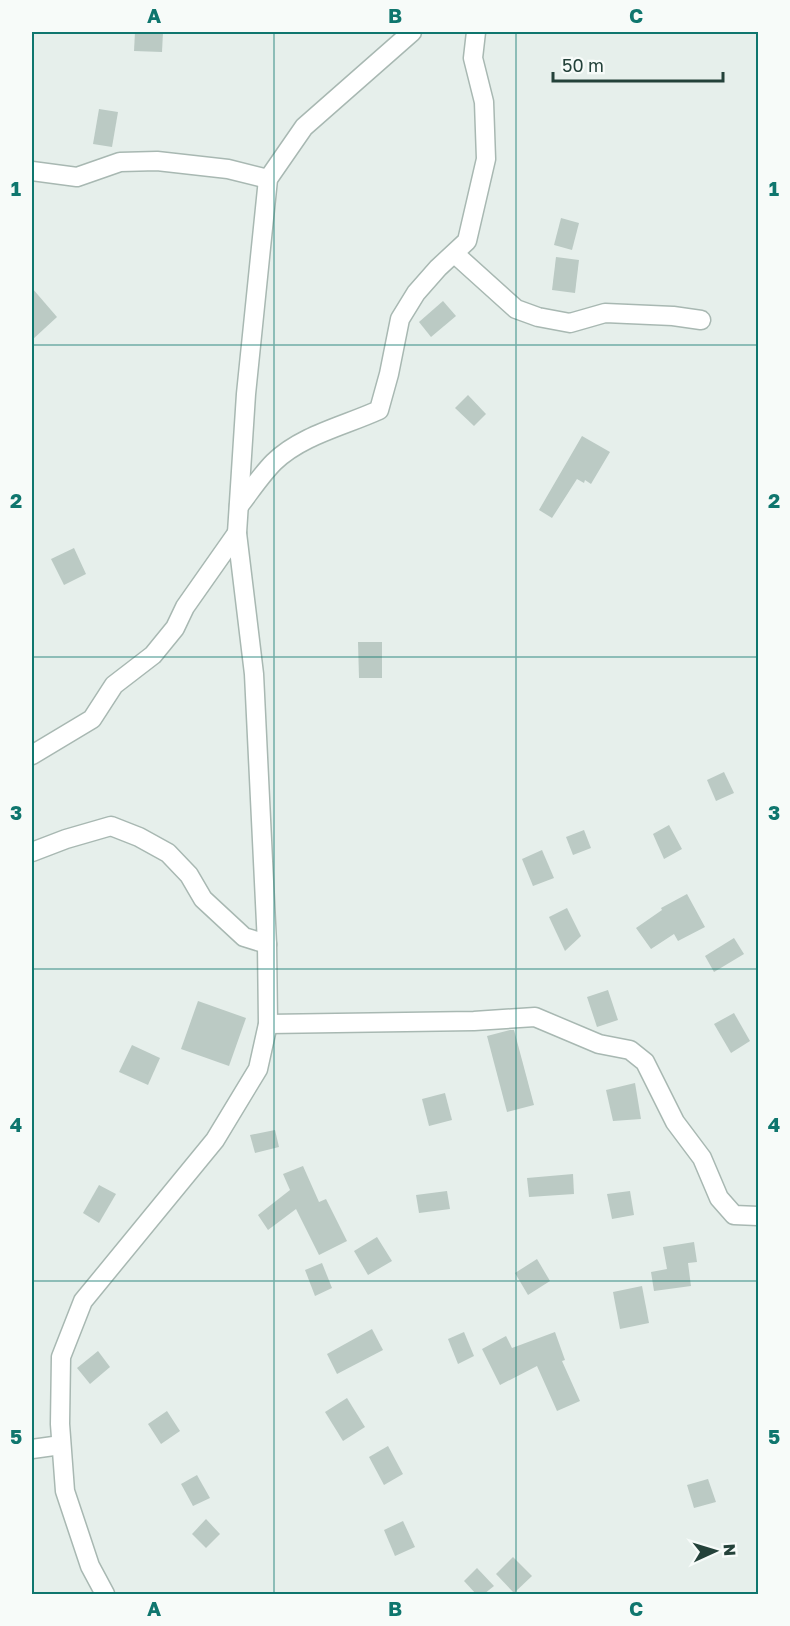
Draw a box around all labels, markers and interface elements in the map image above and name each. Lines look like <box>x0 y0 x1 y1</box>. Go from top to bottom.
text: A <box>147 3 161 27</box>
text: B <box>388 3 402 27</box>
text: C <box>629 3 643 27</box>
scale bar <box>553 45 722 83</box>
text: 50 m <box>562 54 604 76</box>
text: 1 <box>11 176 21 200</box>
text: 1 <box>769 176 779 200</box>
text: 2 <box>10 488 22 512</box>
text: 2 <box>768 488 780 512</box>
text: 3 <box>10 800 22 824</box>
text: 3 <box>768 800 780 824</box>
text: 4 <box>10 1112 22 1136</box>
text: 4 <box>768 1112 780 1136</box>
text: 5 <box>10 1424 22 1448</box>
text: 5 <box>768 1424 780 1448</box>
north arrow <box>685 1521 745 1581</box>
text: N <box>720 1543 740 1557</box>
text: A <box>147 1596 161 1620</box>
text: B <box>388 1596 402 1620</box>
text: C <box>629 1596 643 1620</box>

